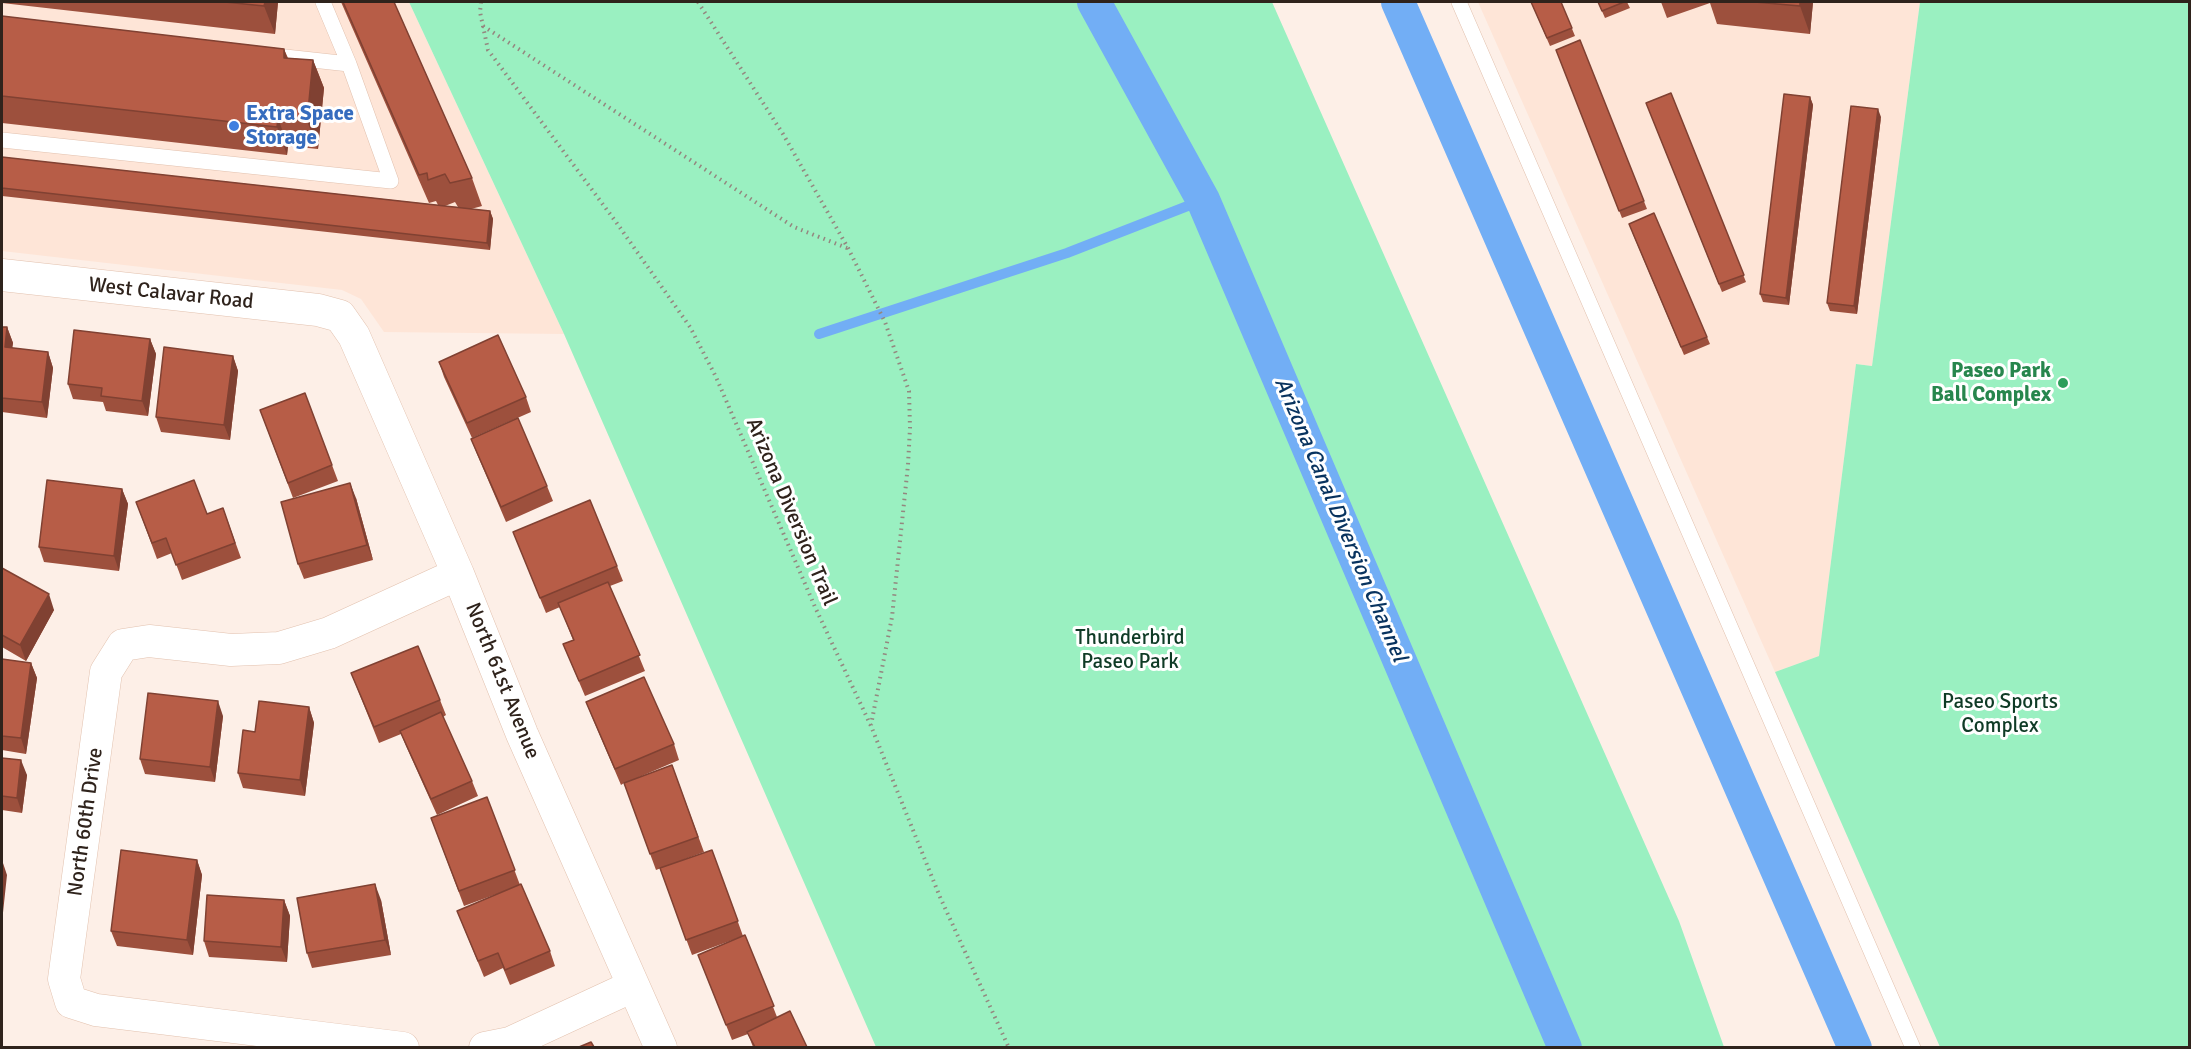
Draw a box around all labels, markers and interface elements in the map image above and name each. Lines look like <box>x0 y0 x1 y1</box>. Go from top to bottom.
place label: Extra Space Storage <box>246 101 354 151</box>
marker: Extra Space Storage <box>227 119 241 133</box>
street label: West Calavar Road <box>87 273 255 315</box>
place label: Paseo Park Ball Complex <box>1931 358 2051 408</box>
water label: Arizona Canal Diversion Channel <box>1268 374 1412 666</box>
marker: Paseo Park Ball Complex <box>2056 376 2070 390</box>
street label: Arizona Diversion Trail <box>740 414 842 610</box>
street label: North 61st Avenue <box>459 599 545 763</box>
park label: Thunderbird Paseo Park <box>1075 625 1185 675</box>
park label: Paseo Sports Complex <box>1942 689 2058 739</box>
street label: North 60th Drive <box>63 746 109 898</box>

